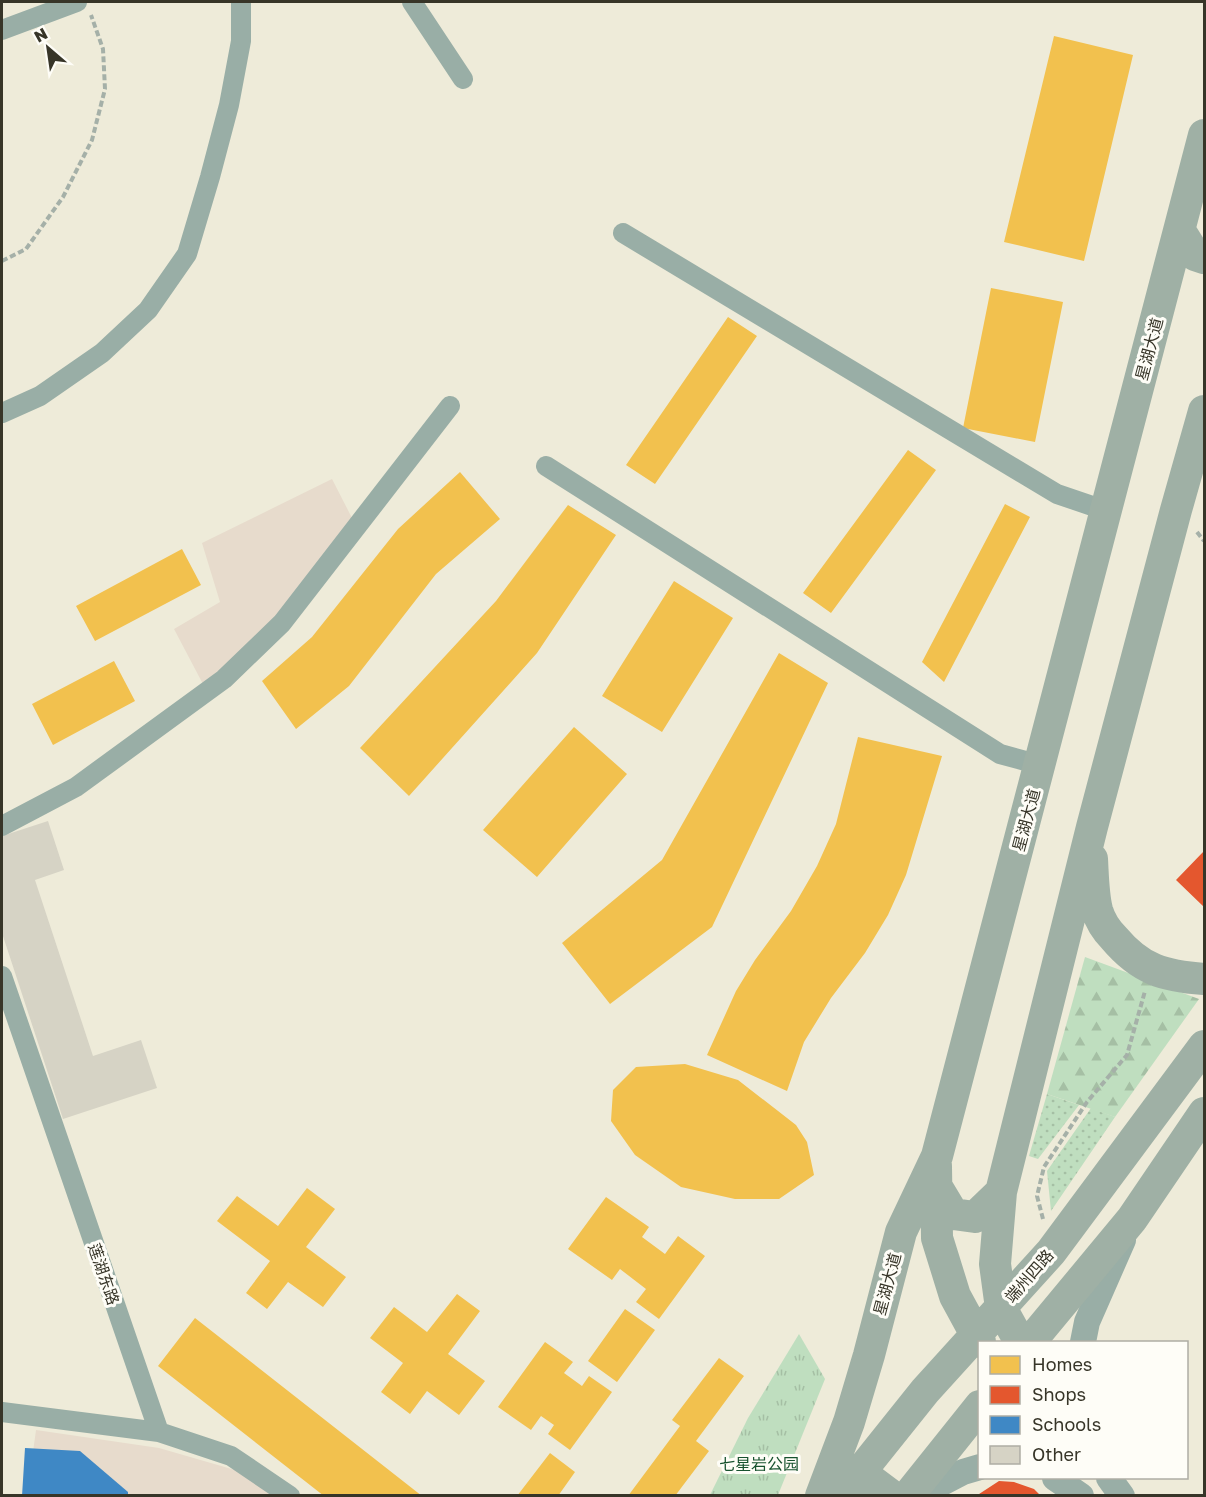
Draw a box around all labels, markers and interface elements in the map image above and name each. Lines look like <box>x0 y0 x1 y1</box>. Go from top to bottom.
north arrow <box>18 18 78 78</box>
text: N <box>31 23 51 47</box>
street label: 星湖大道 <box>1131 315 1167 383</box>
street label: 星湖大道 <box>1008 786 1044 854</box>
street label: 莲湖东路 <box>84 1240 124 1308</box>
street label: 端州四路 <box>1000 1245 1058 1307</box>
street label: 星湖大道 <box>869 1250 905 1318</box>
legend <box>978 1341 1188 1479</box>
text: Homes <box>1032 1353 1092 1375</box>
text: Shops <box>1032 1383 1086 1405</box>
text: Schools <box>1032 1413 1101 1435</box>
text: Other <box>1032 1443 1081 1465</box>
park label: 七星岩公园 <box>719 1454 799 1474</box>

